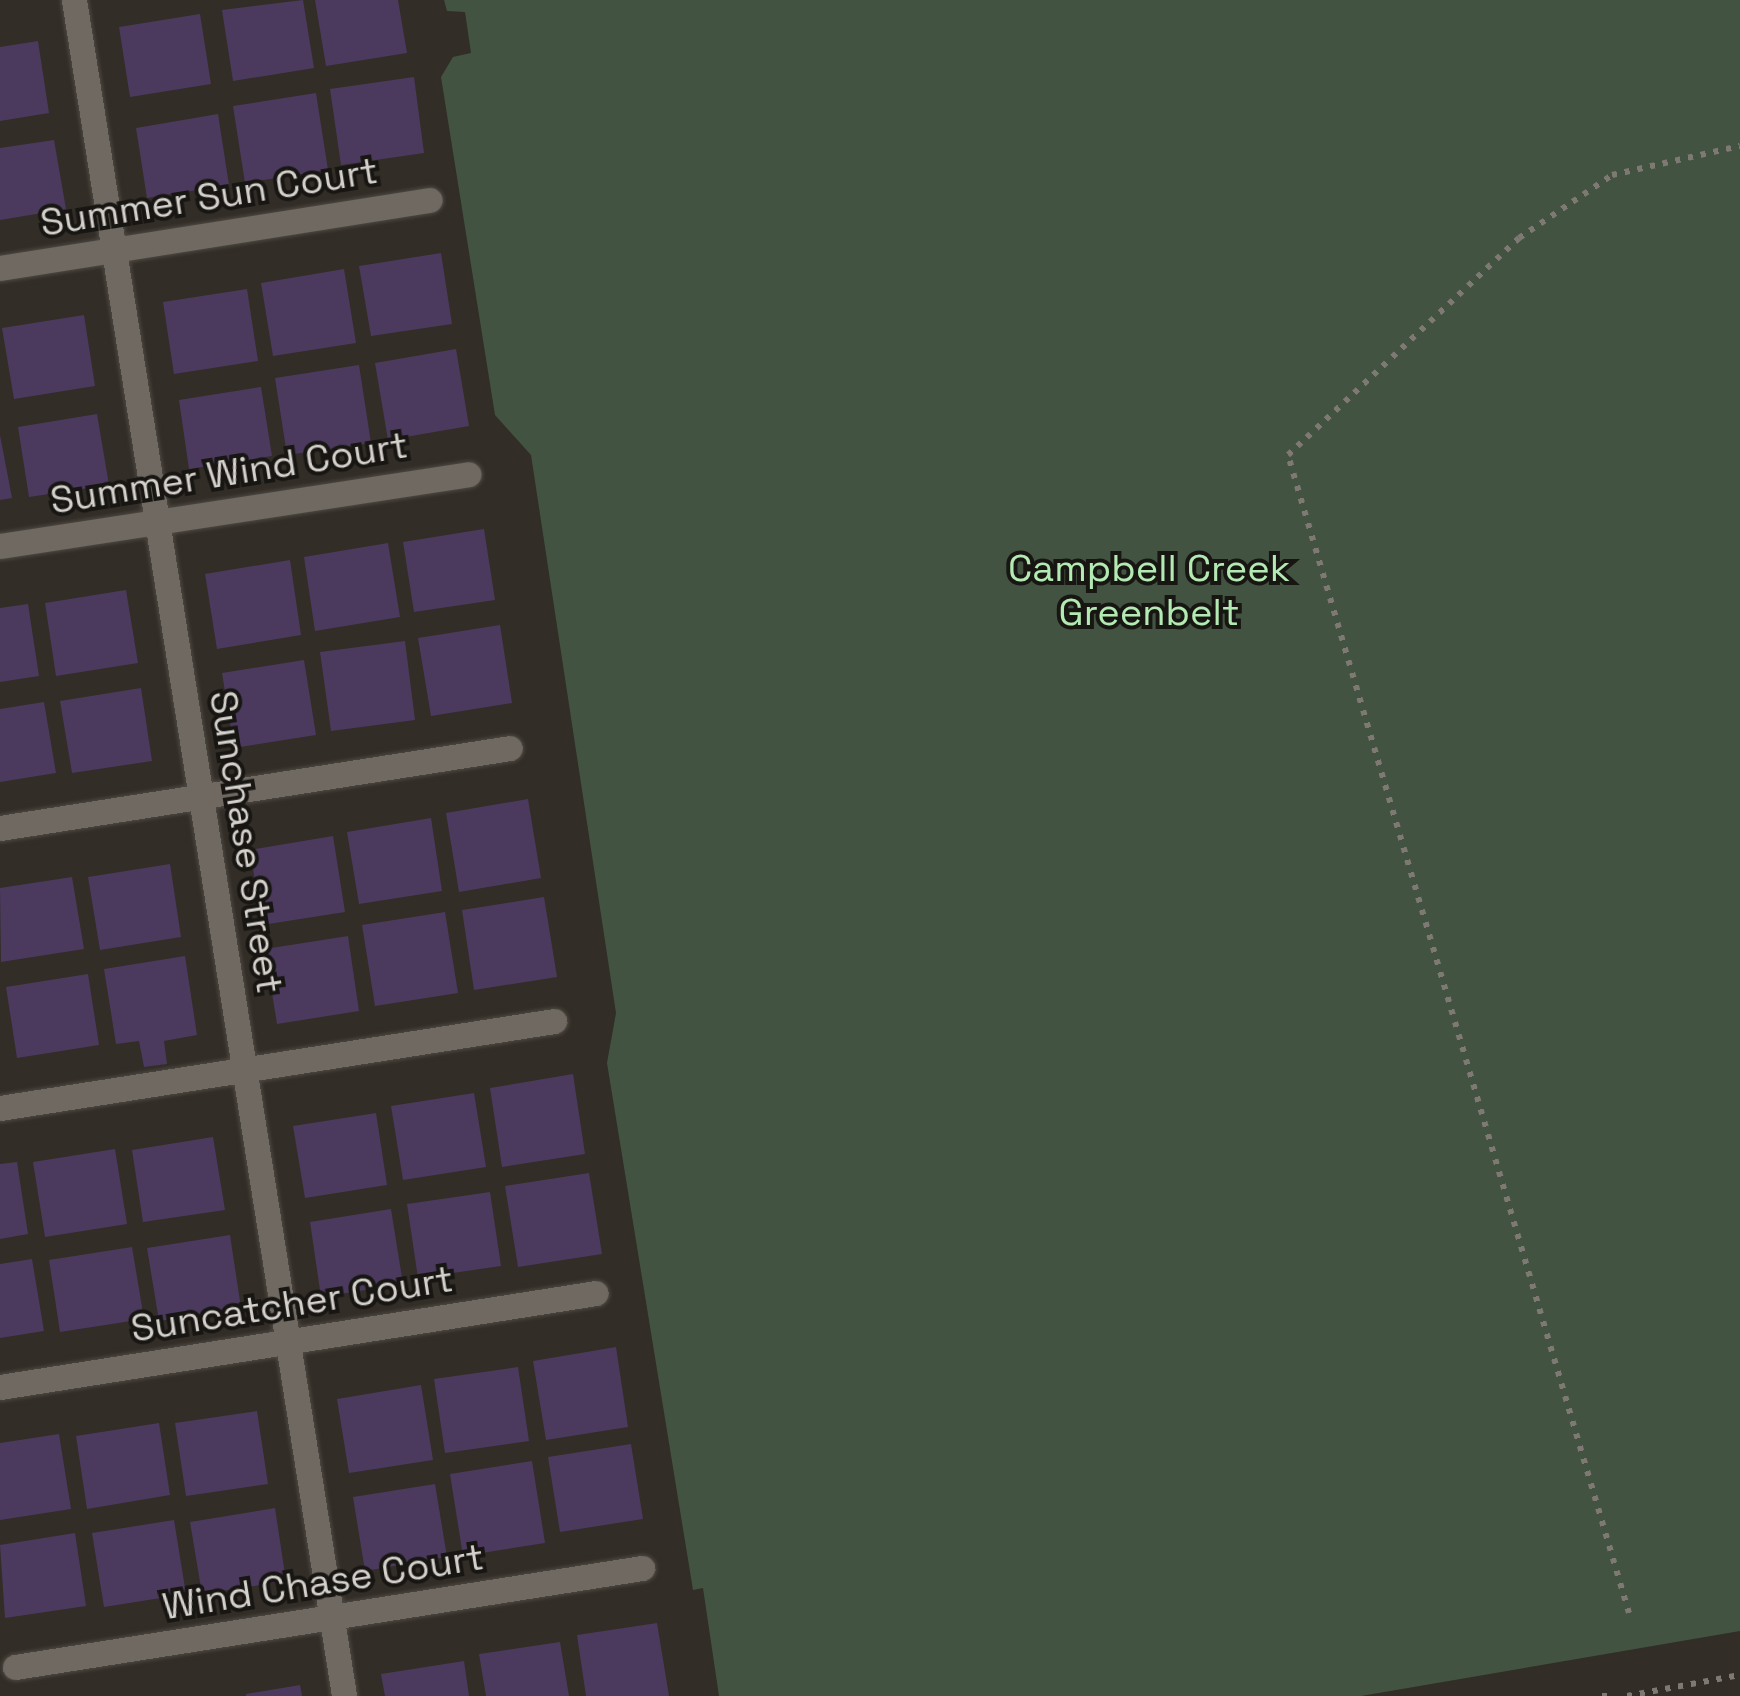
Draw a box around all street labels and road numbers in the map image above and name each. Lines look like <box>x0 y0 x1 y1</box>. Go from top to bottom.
street label: Summer Sun Court <box>37 148 381 246</box>
street label: Summer Wind Court <box>47 422 411 524</box>
street label: Sunchase Street <box>200 687 292 997</box>
street label: Suncatcher Court <box>128 1256 456 1352</box>
street label: Wind Chase Court <box>159 1534 487 1630</box>

